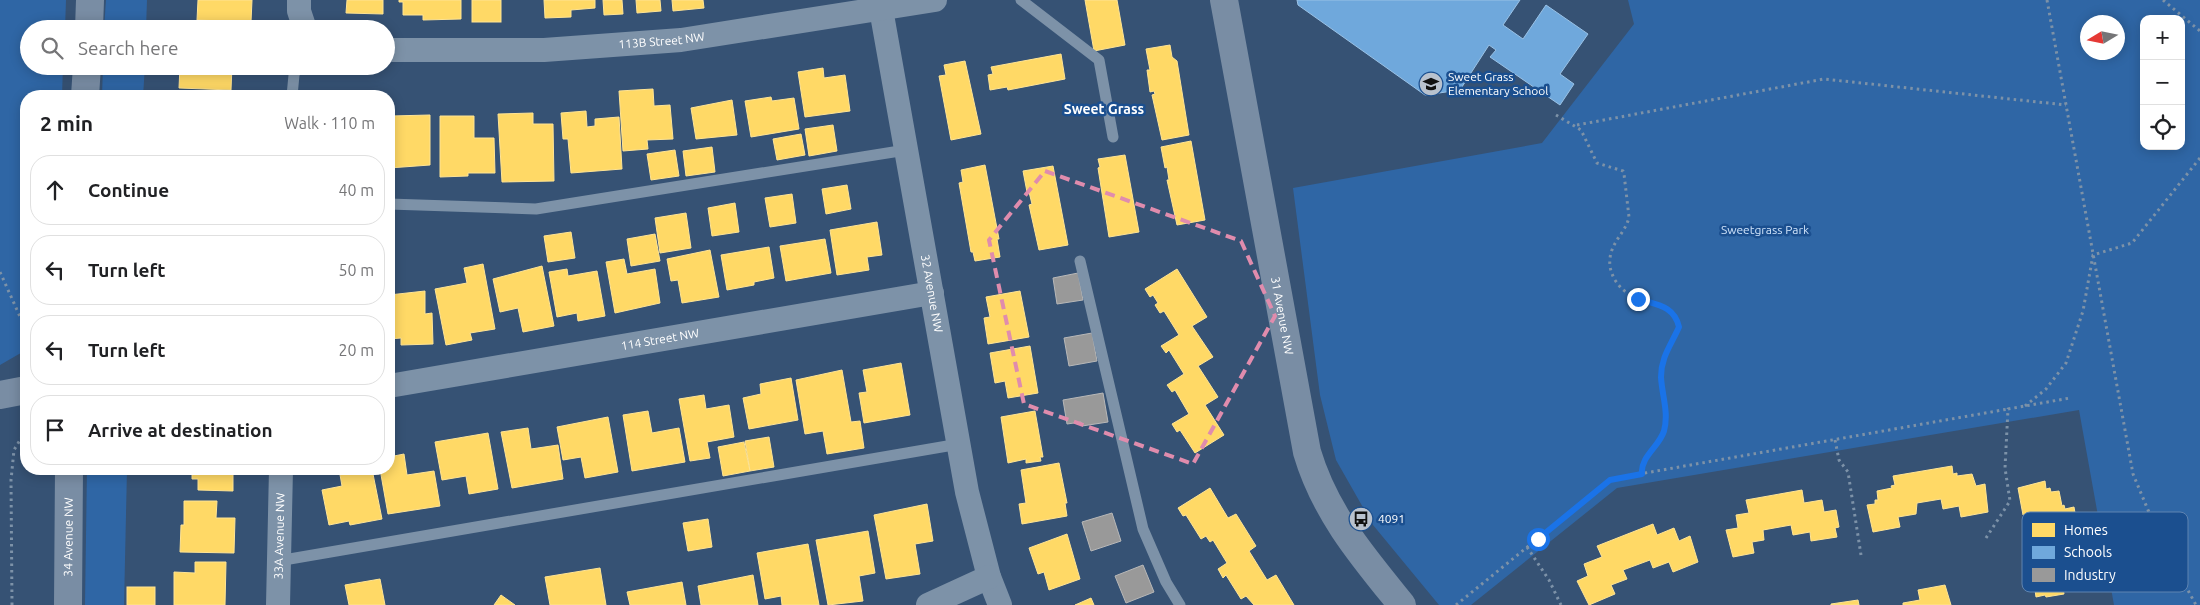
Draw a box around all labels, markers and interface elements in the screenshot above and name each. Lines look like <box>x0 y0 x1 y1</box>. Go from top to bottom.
north arrow <box>2080 15 2125 60</box>
map controls <box>2140 15 2185 150</box>
button: + <box>2140 15 2185 60</box>
search box <box>20 20 395 75</box>
street label: 113B Street NW <box>618 29 706 51</box>
icon: search <box>38 34 66 62</box>
text: Search here <box>78 37 178 59</box>
button: − <box>2140 60 2185 105</box>
place label: Sweet Grass Elementary School <box>1448 70 1548 97</box>
school or university icon: Sweet Grass Elementary School <box>1418 71 1444 97</box>
district label: Sweet Grass <box>1064 101 1145 117</box>
button: locate <box>2140 105 2185 150</box>
text: 2 min <box>40 111 93 135</box>
text: Walk · 110 m <box>284 114 375 132</box>
icon: ahead <box>41 176 69 204</box>
text: Continue <box>88 179 169 201</box>
text: 40 m <box>338 181 374 199</box>
park label: Sweetgrass Park <box>1721 223 1809 236</box>
street label: 32 Avenue NW <box>919 253 945 334</box>
icon: left <box>41 256 69 284</box>
text: Turn left <box>88 259 166 281</box>
text: 50 m <box>338 261 374 279</box>
street label: 31 Avenue NW <box>1269 276 1296 356</box>
route end <box>1627 288 1650 311</box>
street label: 114 Street NW <box>620 326 700 352</box>
icon: left <box>41 336 69 364</box>
text: Turn left <box>88 339 166 361</box>
text: 20 m <box>338 341 374 359</box>
icon: arrive <box>41 416 69 444</box>
text: Arrive at destination <box>88 419 273 441</box>
street label: 33A Avenue NW <box>272 492 286 580</box>
street label: 34 Avenue NW <box>61 497 75 577</box>
bus stop icon: 4091 <box>1348 506 1374 532</box>
place label: 4091 <box>1378 512 1405 525</box>
legend <box>2022 512 2188 592</box>
text: Homes <box>2064 522 2108 538</box>
route start <box>1527 528 1550 551</box>
text: Schools <box>2064 544 2112 560</box>
text: Industry <box>2064 567 2116 583</box>

